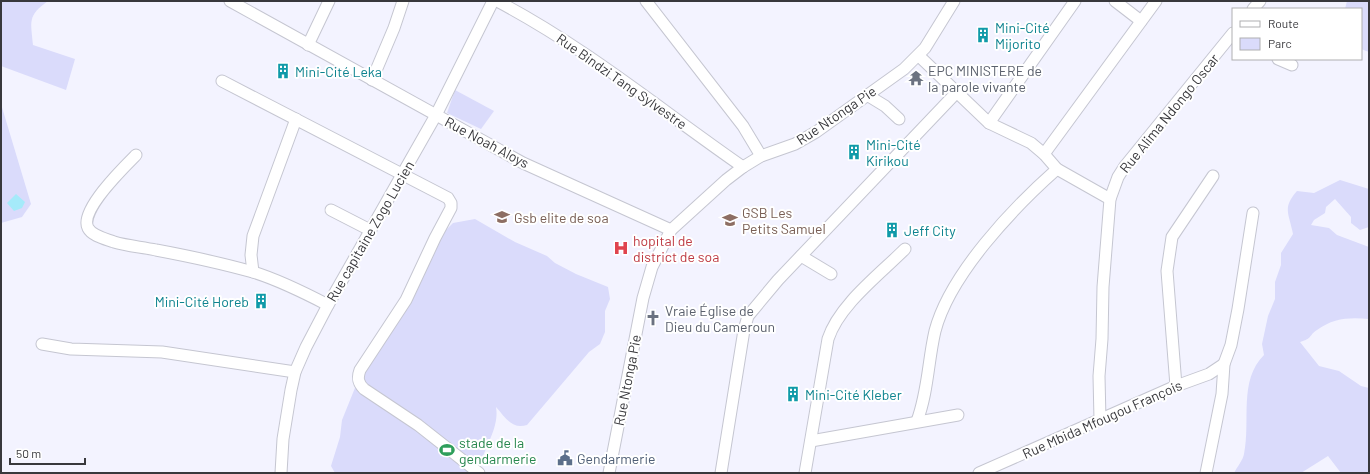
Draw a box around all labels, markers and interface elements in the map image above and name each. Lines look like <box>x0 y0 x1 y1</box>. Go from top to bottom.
legend <box>1232 8 1362 60</box>
text: Route <box>1268 16 1299 30</box>
place label: Mini-Cité Mijorito <box>995 19 1050 52</box>
building icon: Mini-Cité Mijorito <box>974 26 992 44</box>
street label: Rue Bindzi Tang Sylvestre <box>554 30 690 132</box>
text: Parc <box>1268 36 1292 50</box>
street label: Rue Alima Ndongo Oscar <box>1116 50 1222 176</box>
building icon: Mini-Cité Leka <box>274 62 292 80</box>
place label: EPC MINISTERE de la parole vivante <box>928 62 1042 95</box>
place label: Mini-Cité Leka <box>295 63 382 80</box>
temple icon: EPC MINISTERE de la parole vivante <box>907 69 925 87</box>
street label: Rue Ntonga Pie <box>793 82 879 148</box>
street label: Rue Noah Aloys <box>442 113 532 171</box>
place label: Mini-Cité Kirikou <box>866 136 921 169</box>
building icon: Mini-Cité Kirikou <box>845 143 863 161</box>
street label: Rue capitaine Zogo Lucien <box>323 157 417 305</box>
place label: GSB Les Petits Samuel <box>742 204 826 237</box>
school or university icon: Gsb elite de soa <box>493 208 511 226</box>
place label: Gsb elite de soa <box>514 209 609 226</box>
school or university icon: GSB Les Petits Samuel <box>721 211 739 229</box>
building icon: Jeff City <box>883 221 901 239</box>
place label: Jeff City <box>904 222 956 239</box>
place label: hopital de district de soa <box>633 232 719 265</box>
hospital icon: hopital de district de soa <box>612 239 630 257</box>
building icon: Mini-Cité Horeb <box>252 292 270 310</box>
place label: Mini-Cité Horeb <box>155 293 249 310</box>
place label: Vraie Église de Dieu du Cameroun <box>665 302 775 335</box>
church icon: Vraie Église de Dieu du Cameroun <box>644 309 662 327</box>
street label: Rue Ntonga Pie <box>610 333 644 427</box>
street label: Rue Mbida Mfougou François <box>1020 376 1185 462</box>
building icon: Mini-Cité Kleber <box>784 385 802 403</box>
place label: Mini-Cité Kleber <box>805 386 902 403</box>
place label: stade de la gendarmerie <box>459 434 536 467</box>
scale bar <box>10 440 85 466</box>
sports icon: stade de la gendarmerie <box>438 441 456 459</box>
text: 50 m <box>16 446 41 460</box>
public building icon: Gendarmerie <box>556 449 574 467</box>
place label: Gendarmerie <box>577 450 655 467</box>

